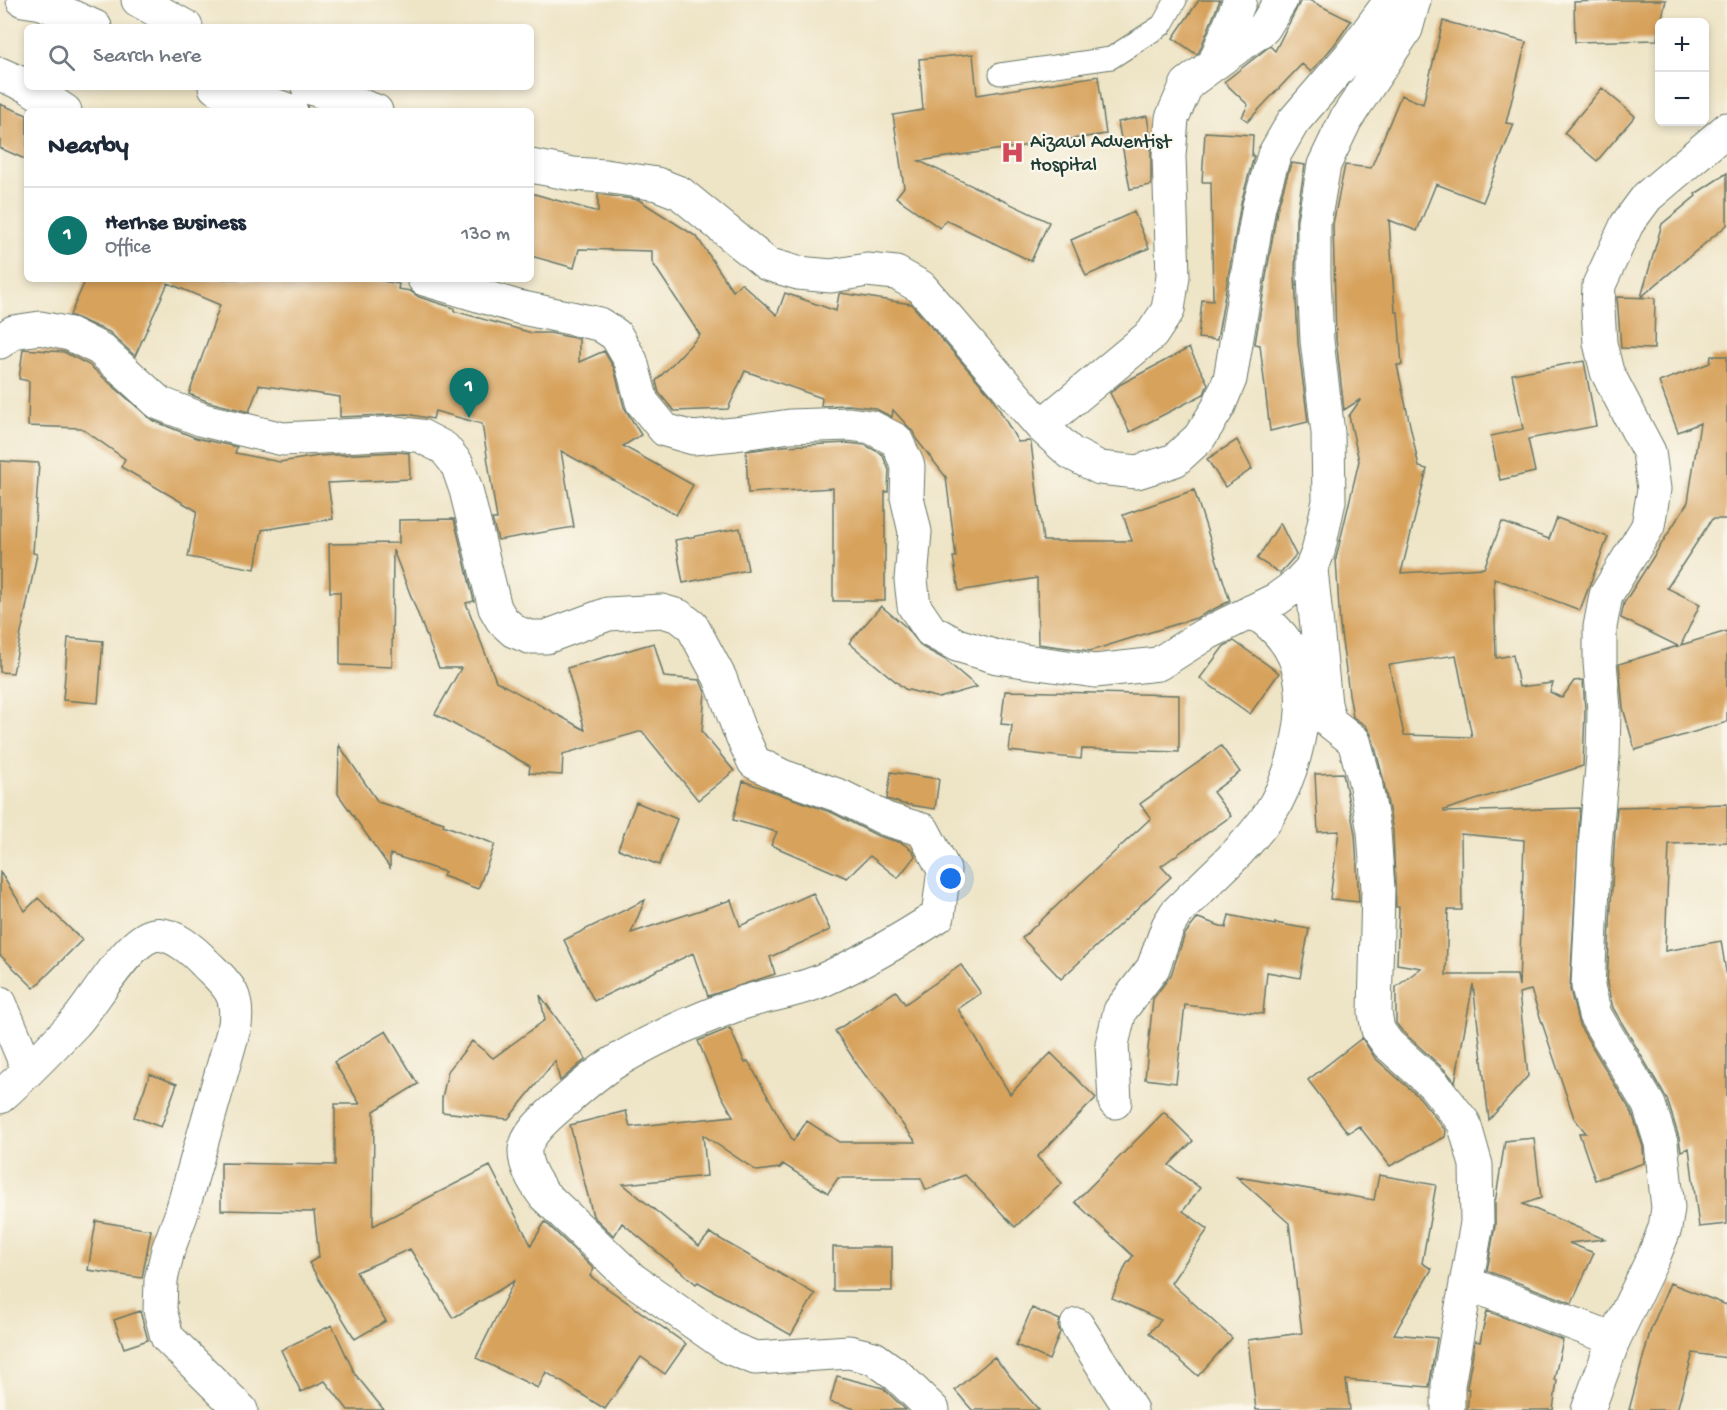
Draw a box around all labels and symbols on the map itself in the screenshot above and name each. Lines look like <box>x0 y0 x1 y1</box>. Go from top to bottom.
place label: Aizawl Adventist Hospital <box>1030 132 1173 178</box>
hospital icon: Aizawl Adventist Hospital <box>999 139 1025 165</box>
pin: 1 <box>450 368 488 418</box>
your location <box>936 864 965 893</box>

